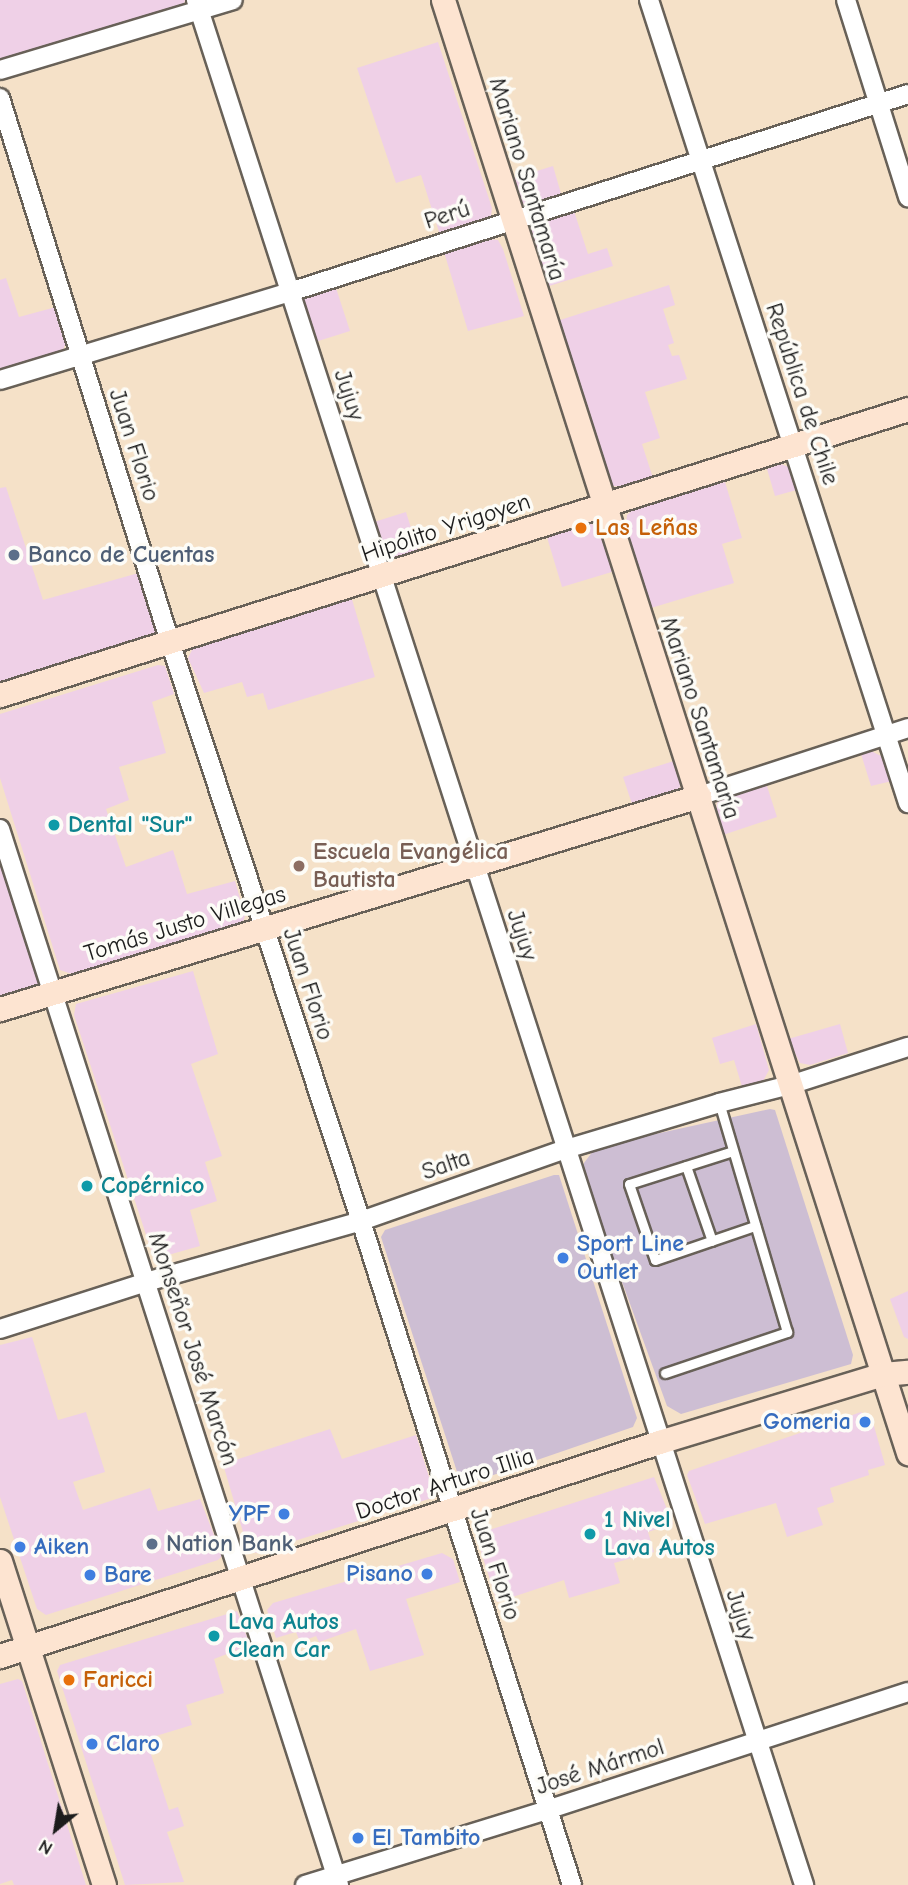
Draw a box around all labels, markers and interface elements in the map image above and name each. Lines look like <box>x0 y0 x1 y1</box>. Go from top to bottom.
street label: Mariano Santamaría <box>482 74 572 284</box>
street label: Perú <box>421 194 473 236</box>
street label: República de Chile <box>759 299 845 489</box>
street label: Jujuy <box>327 366 371 424</box>
street label: Juan Florio <box>102 385 166 505</box>
street label: Hipólito Yrigoyen <box>358 487 534 569</box>
place label: Las Leñas <box>595 514 698 542</box>
marker: Las Leñas <box>573 520 589 536</box>
place label: Banco de Cuentas <box>28 541 214 569</box>
marker: Banco de Cuentas <box>6 547 22 563</box>
street label: Mariano Santamaría <box>654 613 746 823</box>
place label: Dental "Sur" <box>68 811 192 839</box>
marker: Dental "Sur" <box>46 817 62 833</box>
place label: Escuela Evangélica Bautista <box>313 838 508 894</box>
marker: Escuela Evangélica Bautista <box>291 858 307 874</box>
street label: Tomás Justo Villegas <box>81 880 289 968</box>
street label: Jujuy <box>500 906 544 964</box>
street label: Juan Florio <box>276 924 340 1044</box>
street label: Salta <box>418 1143 474 1187</box>
place label: Copérnico <box>101 1172 204 1200</box>
marker: Copérnico <box>79 1178 95 1194</box>
street label: Monseñor José Marcón <box>142 1229 244 1469</box>
place label: Sport Line Outlet <box>577 1230 684 1286</box>
marker: Sport Line Outlet <box>555 1250 571 1266</box>
place label: Gomeria <box>763 1408 851 1436</box>
marker: Gomeria <box>857 1414 873 1430</box>
street label: Doctor Arturo Illia <box>352 1442 538 1526</box>
place label: YPF <box>229 1500 270 1528</box>
street label: Juan Florio <box>463 1504 527 1624</box>
marker: YPF <box>276 1506 292 1522</box>
place label: 1 Nivel Lava Autos <box>604 1506 715 1562</box>
marker: 1 Nivel Lava Autos <box>582 1526 598 1542</box>
place label: Nation Bank <box>166 1530 293 1558</box>
place label: Aiken <box>34 1533 89 1561</box>
marker: Nation Bank <box>144 1536 160 1552</box>
marker: Aiken <box>12 1539 28 1555</box>
place label: Pisano <box>346 1560 413 1588</box>
place label: Bare <box>104 1561 152 1589</box>
marker: Pisano <box>419 1566 435 1582</box>
marker: Bare <box>82 1567 98 1583</box>
street label: Jujuy <box>719 1586 763 1644</box>
place label: Lava Autos Clean Car <box>228 1608 339 1664</box>
marker: Lava Autos Clean Car <box>206 1628 222 1644</box>
place label: Faricci <box>83 1666 153 1694</box>
marker: Faricci <box>61 1672 77 1688</box>
place label: Claro <box>106 1730 160 1758</box>
street label: José Mármol <box>532 1733 668 1801</box>
marker: Claro <box>84 1736 100 1752</box>
north arrow <box>21 1794 91 1864</box>
place label: El Tambito <box>372 1824 481 1852</box>
marker: El Tambito <box>350 1830 366 1846</box>
text: N <box>35 1835 56 1860</box>

